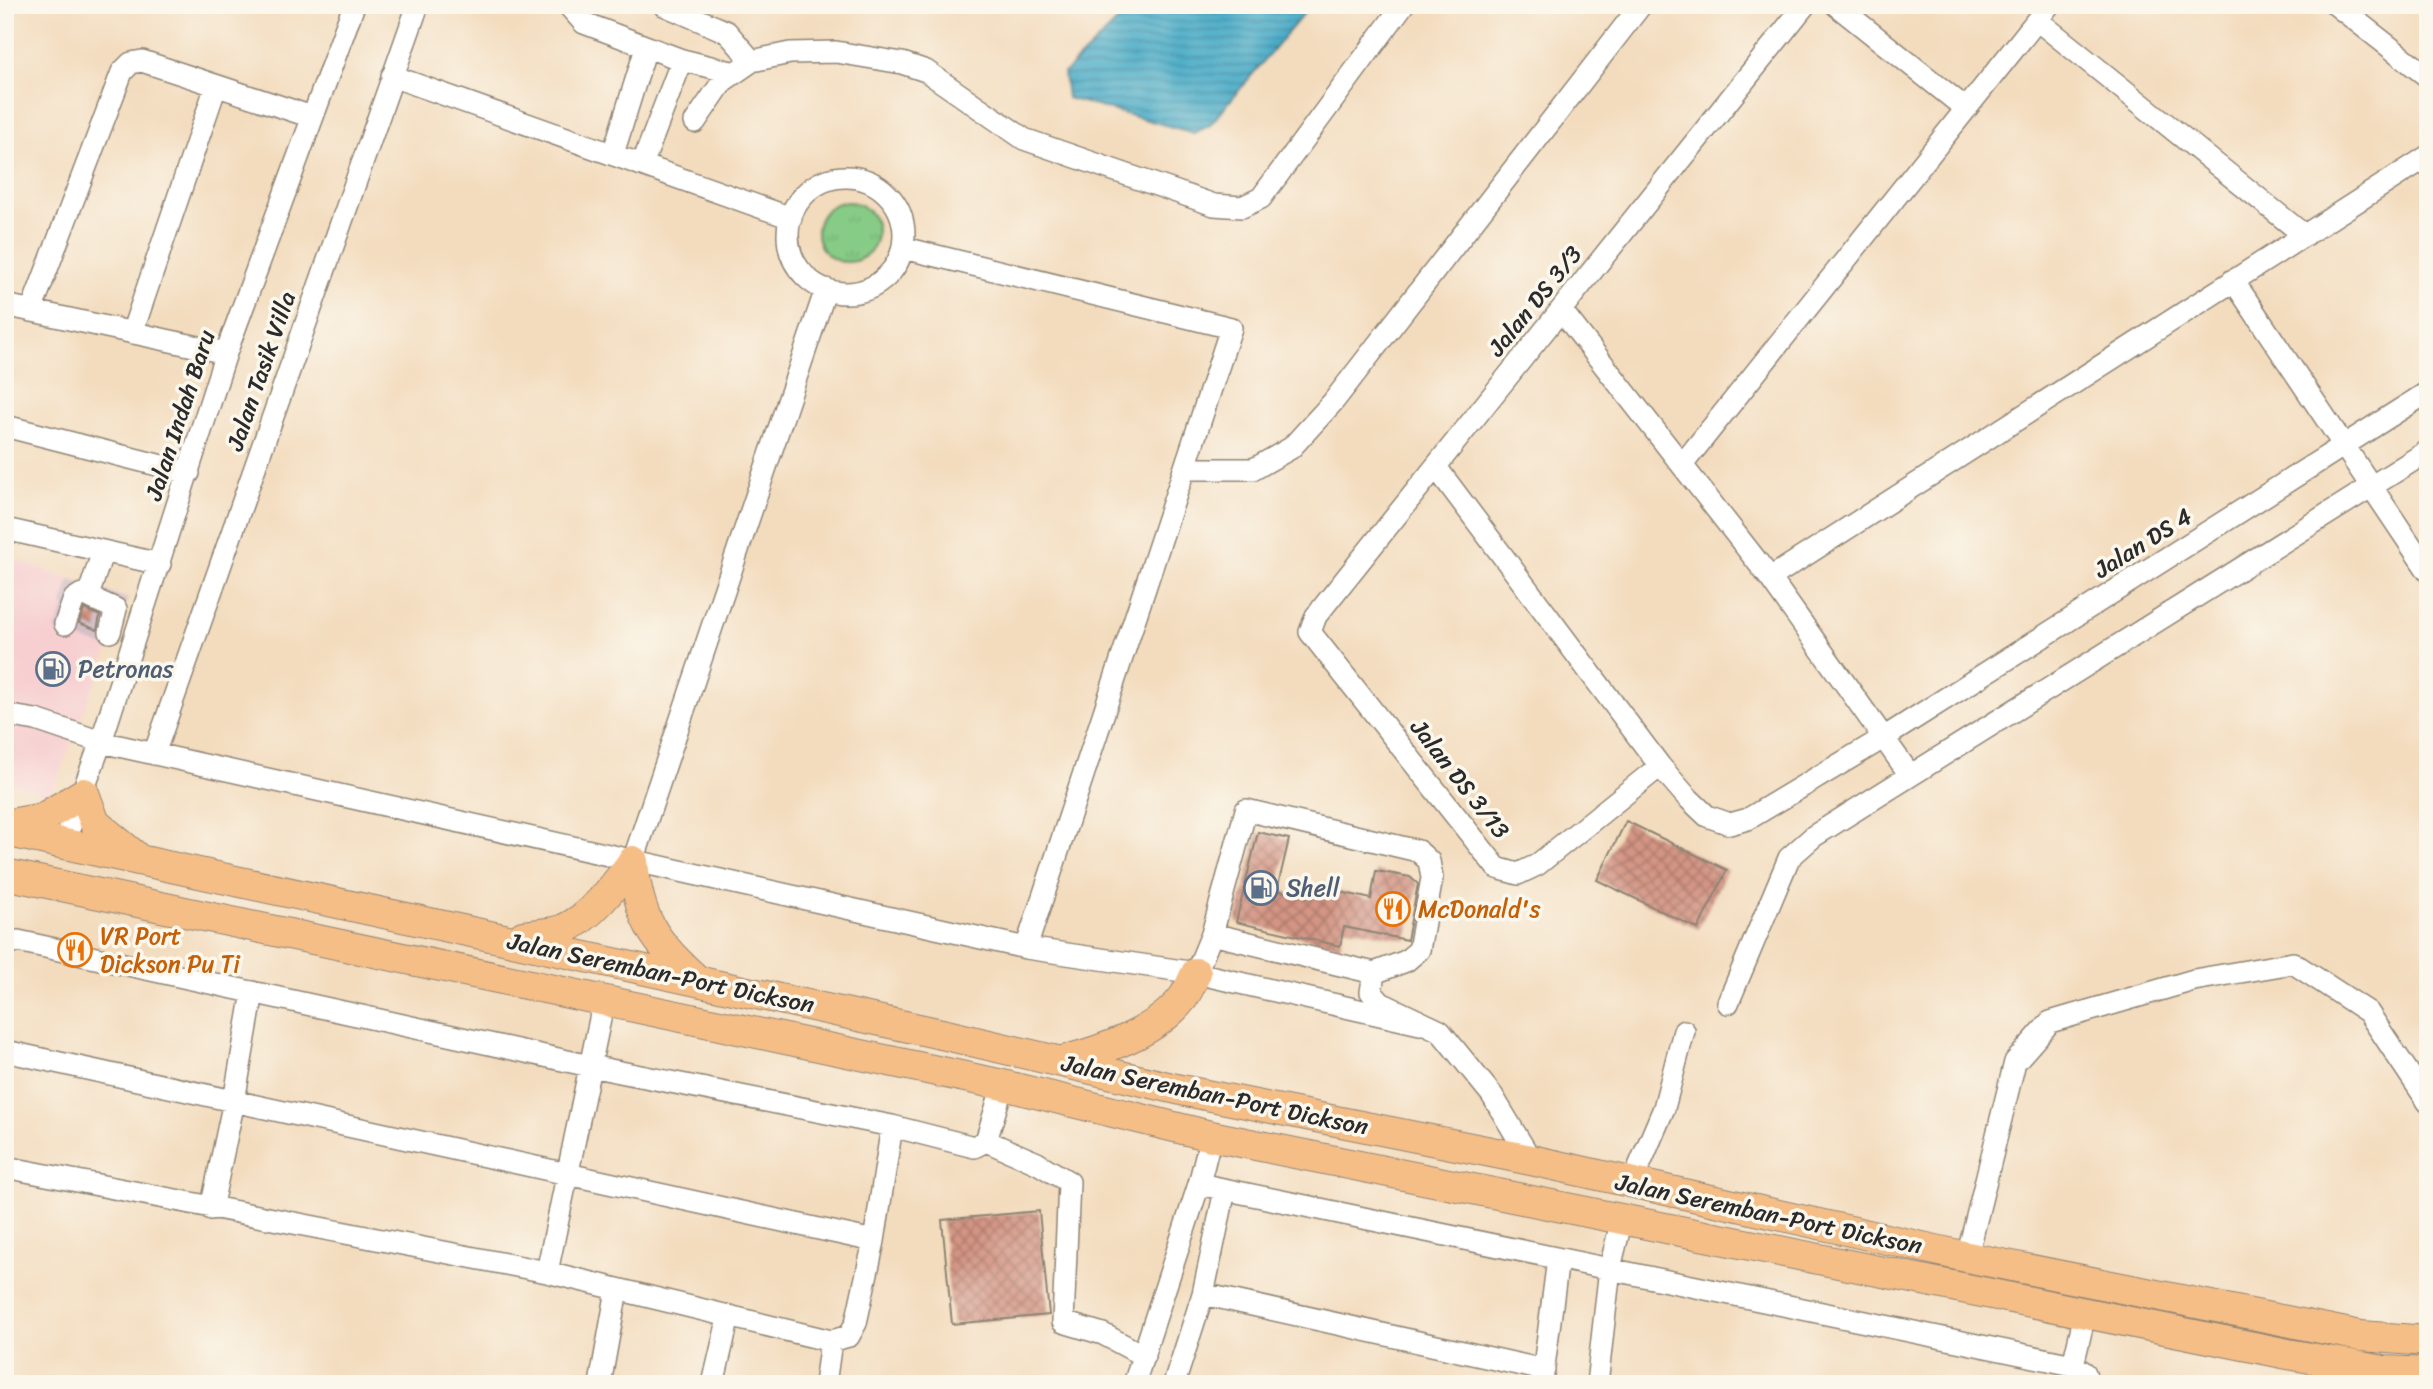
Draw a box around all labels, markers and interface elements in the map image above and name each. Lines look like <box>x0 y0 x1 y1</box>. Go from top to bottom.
street label: Jalan DS 3/3 <box>1476 236 1593 367</box>
street label: Jalan Tasik Villa <box>214 286 308 457</box>
street label: Jalan Indah Baru <box>132 324 227 507</box>
street label: Jalan DS 4 <box>2084 496 2201 590</box>
place label: Petronas <box>78 648 175 690</box>
fuel station icon: Petronas <box>34 650 72 688</box>
street label: Jalan DS 3/13 <box>1399 709 1521 848</box>
place label: Shell <box>1286 867 1341 909</box>
fuel station icon: Shell <box>1242 869 1280 907</box>
place label: McDonald's <box>1418 888 1541 930</box>
restaurant icon: McDonald's <box>1374 890 1412 928</box>
place label: VR Port Dickson Pu Ti <box>100 915 241 985</box>
street label: Jalan Seremban-Port Dickson <box>503 920 818 1026</box>
restaurant icon: VR Port Dickson Pu Ti <box>56 931 94 969</box>
street label: Jalan Seremban-Port Dickson <box>1057 1042 1372 1148</box>
street label: Jalan Seremban-Port Dickson <box>1611 1161 1926 1267</box>

